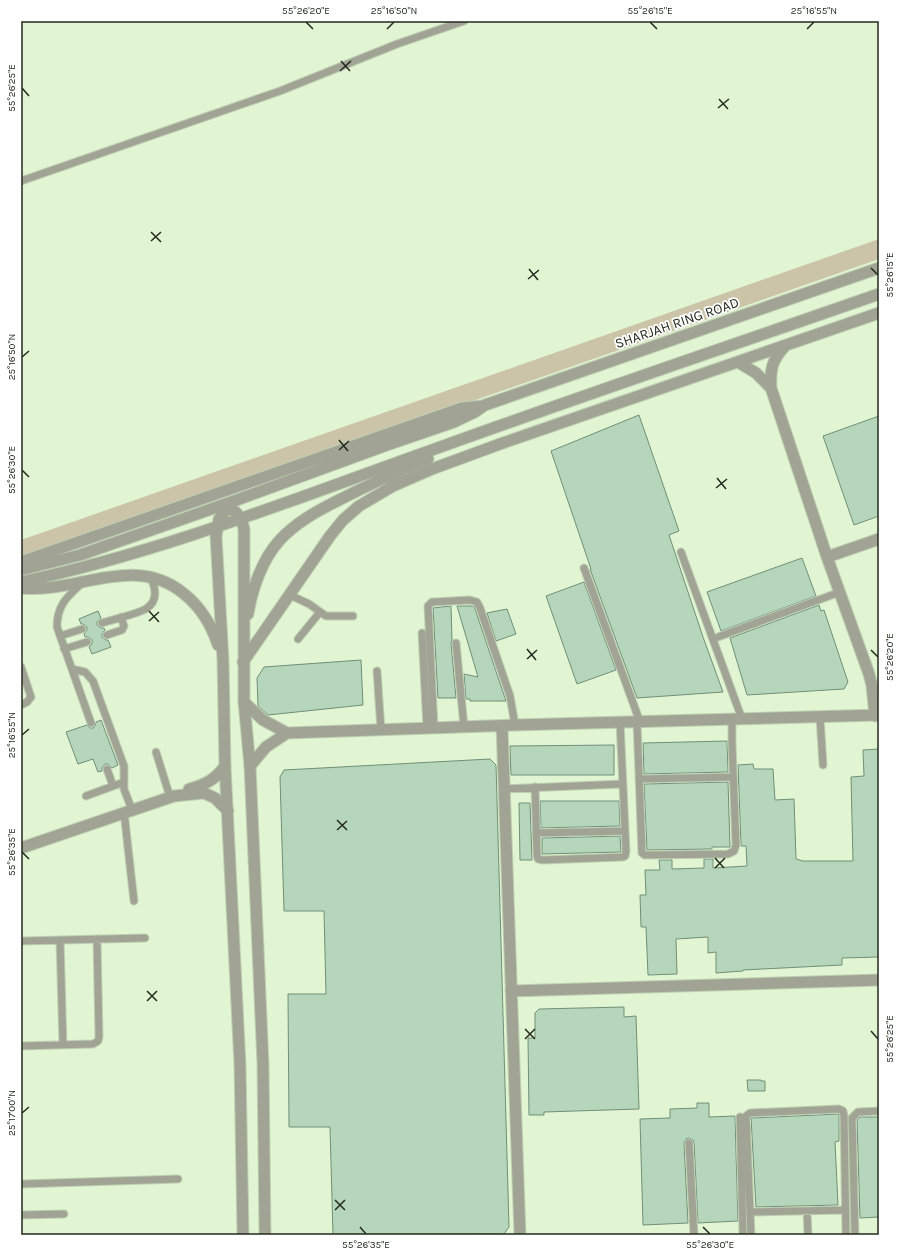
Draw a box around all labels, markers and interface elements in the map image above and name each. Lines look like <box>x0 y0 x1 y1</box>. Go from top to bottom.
text: 55°26'20"E <box>282 5 330 17</box>
text: 25°16'50"N <box>371 5 417 17</box>
text: 55°26'15"E <box>627 5 673 17</box>
text: 25°16'55"N <box>791 5 837 17</box>
text: 55°26'25"E <box>6 64 18 112</box>
text: 55°26'15"E <box>884 252 896 298</box>
street label: SHARJAH RING ROAD <box>613 294 741 352</box>
text: 25°16'50"N <box>6 334 18 380</box>
text: 55°26'30"E <box>6 446 18 494</box>
text: 55°26'20"E <box>884 633 896 681</box>
text: 25°16'55"N <box>6 712 18 758</box>
text: 55°26'35"E <box>6 828 18 876</box>
text: 55°26'25"E <box>884 1015 896 1063</box>
text: 25°17'00"N <box>6 1090 18 1136</box>
text: 55°26'35"E <box>342 1239 390 1251</box>
text: 55°26'30"E <box>686 1239 734 1251</box>

